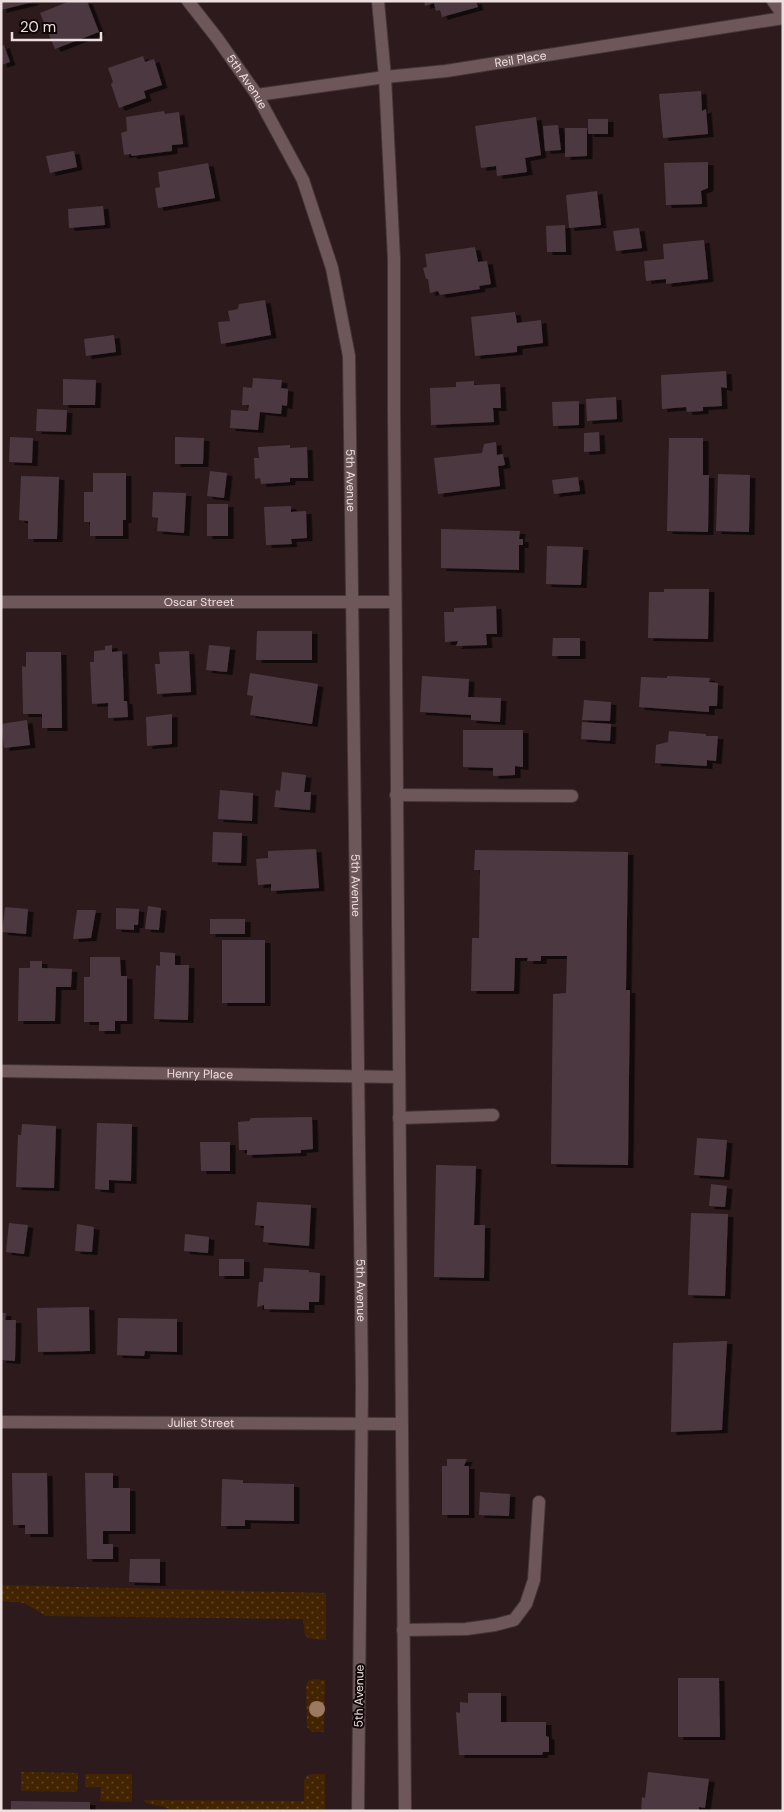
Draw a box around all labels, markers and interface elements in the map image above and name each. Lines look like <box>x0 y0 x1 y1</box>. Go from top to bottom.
scale bar <box>12 10 101 42</box>
text: 20 m <box>20 17 56 37</box>
street label: Reil Place <box>493 47 548 71</box>
street label: 5th Avenue <box>223 51 271 112</box>
street label: 5th Avenue <box>342 449 359 512</box>
street label: Oscar Street <box>164 594 235 610</box>
street label: 5th Avenue <box>347 854 364 917</box>
street label: Henry Place <box>167 1066 233 1082</box>
street label: 5th Avenue <box>352 1259 369 1322</box>
street label: Juliet Street <box>167 1415 235 1431</box>
street label: 5th Avenue <box>350 1664 368 1728</box>

